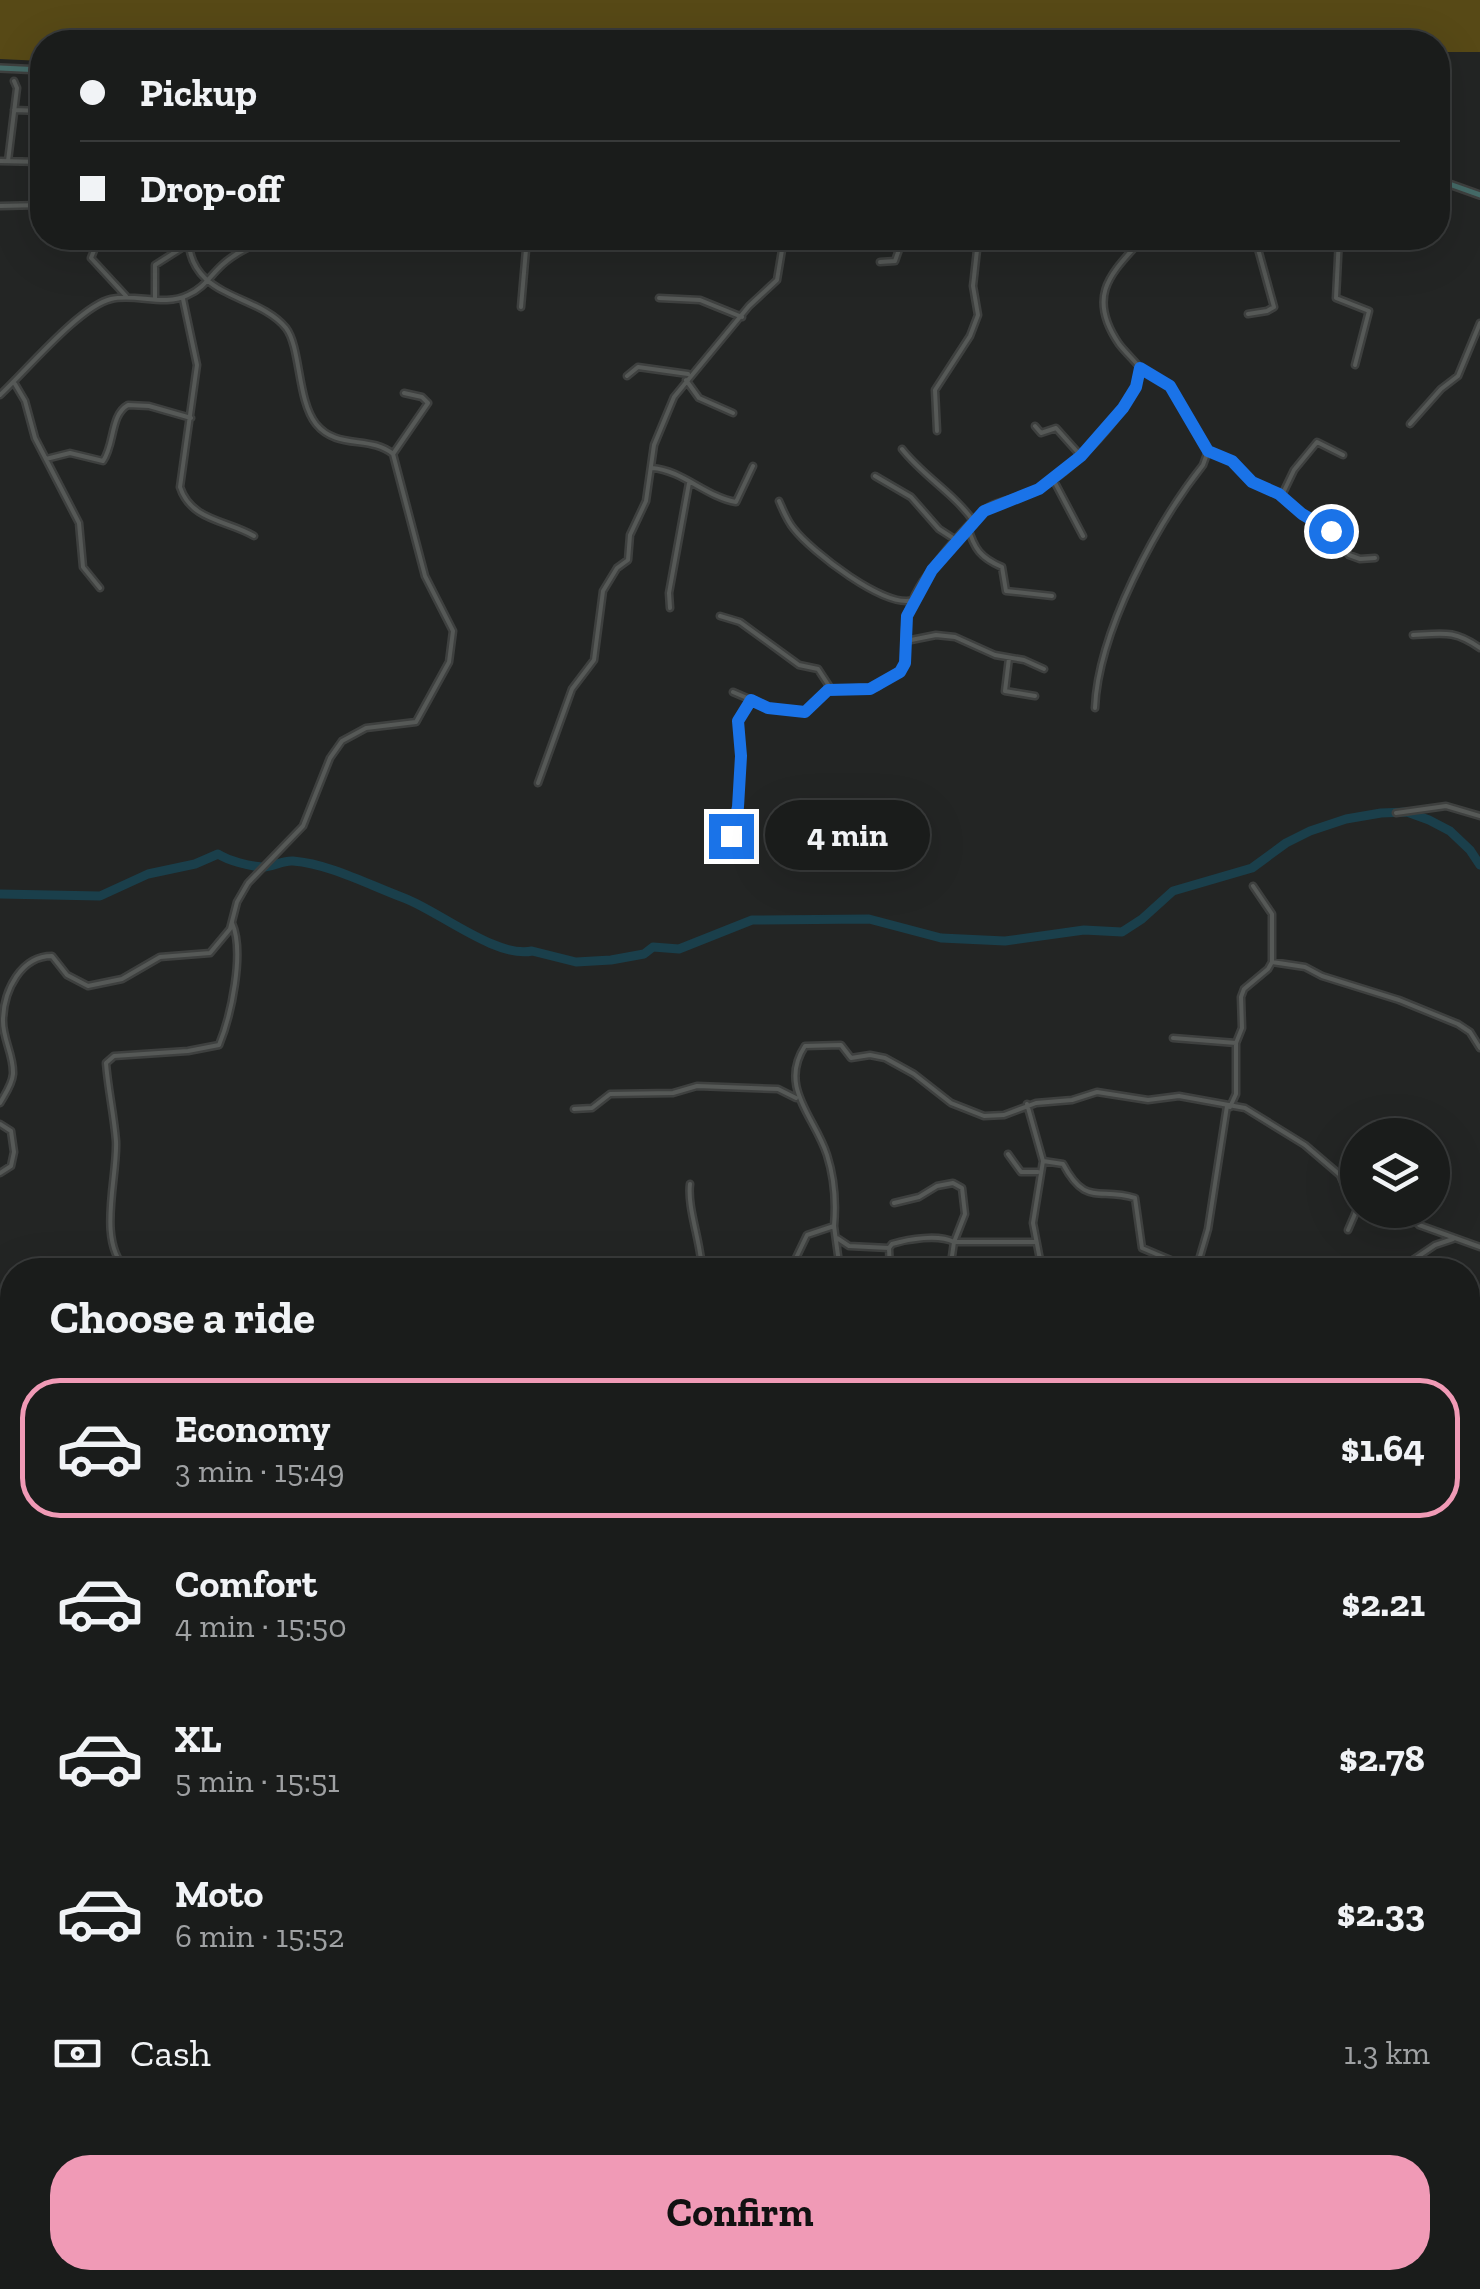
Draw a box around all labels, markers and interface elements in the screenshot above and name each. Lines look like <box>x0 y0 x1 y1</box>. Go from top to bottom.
text: Pickup <box>140 70 257 116</box>
text: Drop-off <box>140 166 281 212</box>
route start <box>1309 509 1354 554</box>
callout: 4 min <box>766 801 931 871</box>
route end <box>709 814 754 859</box>
text: 4 min <box>807 816 888 854</box>
map controls <box>1340 1118 1450 1228</box>
button: layers <box>1340 1118 1450 1228</box>
text: Choose a ride <box>50 1291 315 1345</box>
icon: car <box>55 1403 145 1493</box>
text: Economy <box>175 1406 330 1452</box>
text: $1.64 <box>1341 1425 1425 1471</box>
text: 3 min · 15:49 <box>175 1452 344 1490</box>
icon: car <box>55 1558 145 1648</box>
text: Comfort <box>175 1561 317 1607</box>
text: $2.21 <box>1342 1580 1425 1626</box>
text: 4 min · 15:50 <box>175 1607 347 1645</box>
icon: car <box>55 1713 145 1803</box>
text: XL <box>175 1716 222 1762</box>
text: $2.78 <box>1339 1735 1425 1781</box>
text: 5 min · 15:51 <box>175 1762 340 1800</box>
icon: car <box>55 1868 145 1958</box>
text: Moto <box>175 1871 263 1917</box>
text: $2.33 <box>1337 1890 1425 1936</box>
text: 6 min · 15:52 <box>175 1917 344 1955</box>
icon: cash <box>50 2026 105 2081</box>
text: Cash <box>130 2030 211 2076</box>
text: 1.3 km <box>1344 2034 1430 2072</box>
button: Confirm <box>50 2155 1430 2270</box>

